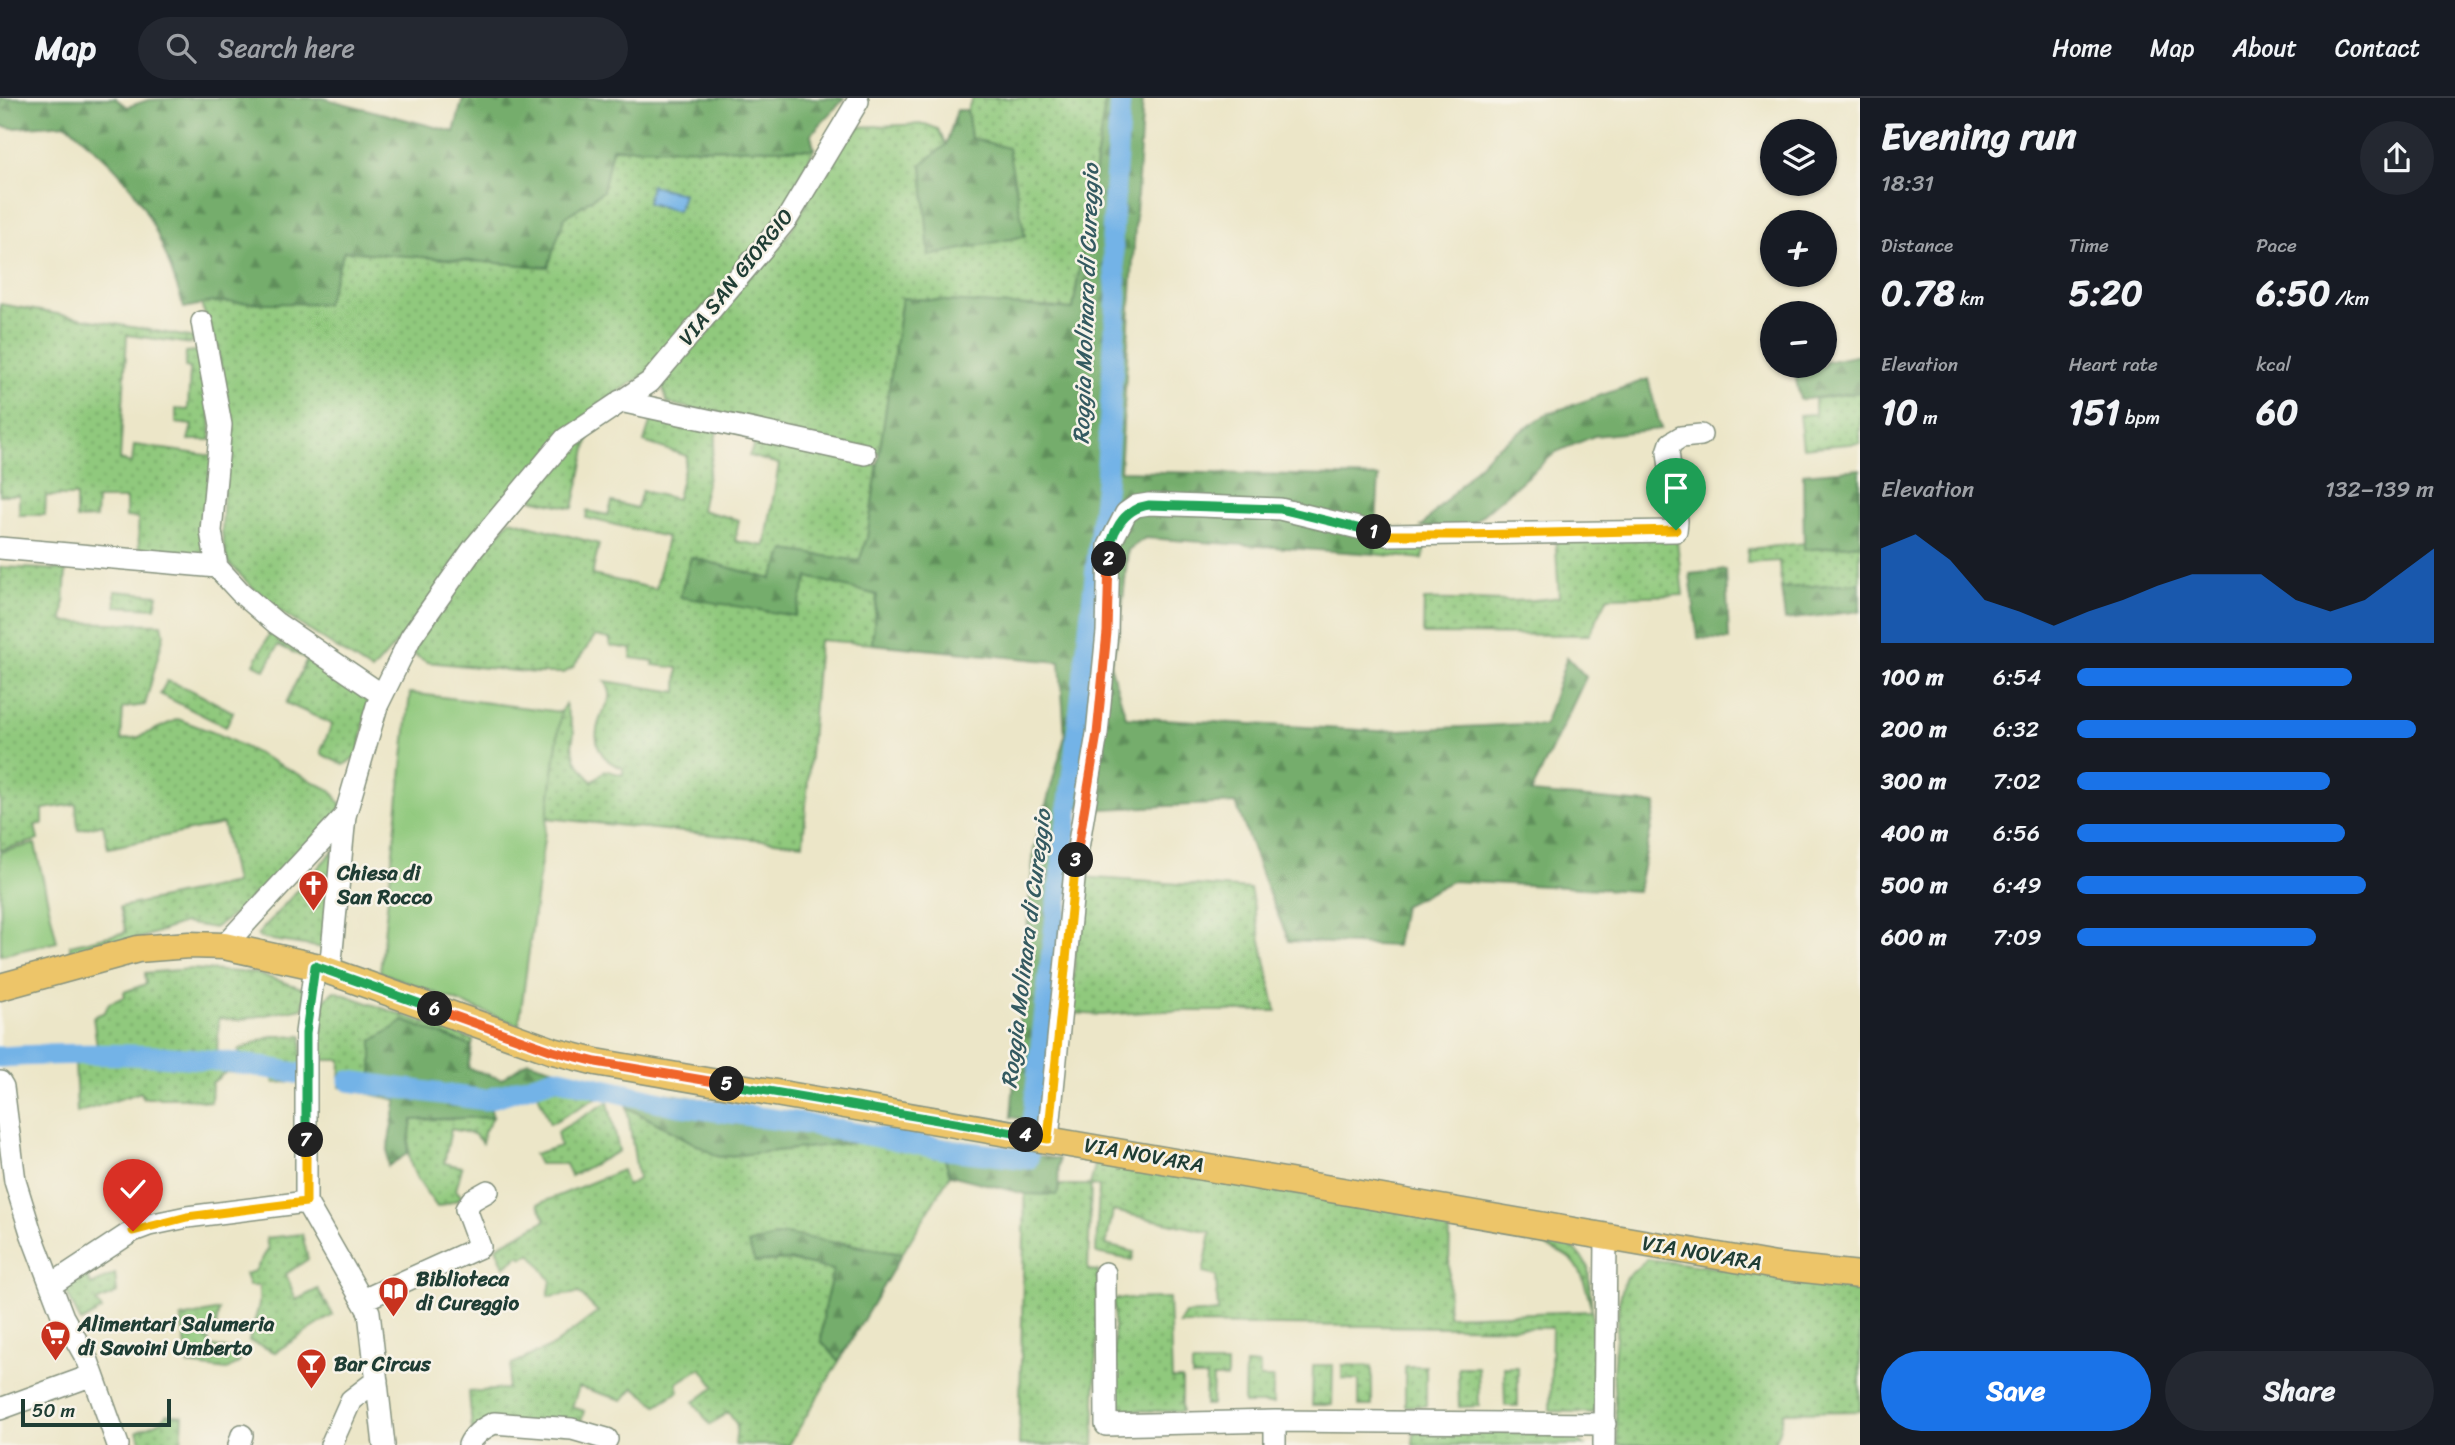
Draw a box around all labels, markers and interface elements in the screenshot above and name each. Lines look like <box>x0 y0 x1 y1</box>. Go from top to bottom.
search box <box>138 17 628 80</box>
text: Map <box>35 19 96 77</box>
text: Search here <box>218 25 355 71</box>
text: Home <box>2052 27 2112 69</box>
text: Map <box>2150 27 2194 69</box>
text: About <box>2232 27 2297 69</box>
text: Contact <box>2335 27 2420 69</box>
icon: search <box>162 29 200 67</box>
text: Evening run <box>1881 103 2077 170</box>
map controls <box>1760 119 1837 378</box>
button: layers <box>1760 119 1837 196</box>
button: share <box>2360 121 2434 195</box>
water label: Roggia Molinara di Cureggio <box>1061 162 1111 445</box>
text: 18:31 <box>1881 163 1934 204</box>
street label: VIA SAN GIORGIO <box>668 200 804 354</box>
button: + <box>1760 210 1837 287</box>
text: Distance <box>1881 229 1953 262</box>
text: Time <box>2069 229 2109 262</box>
text: Pace <box>2256 229 2297 262</box>
text: 0.78 <box>1881 262 1955 324</box>
text: 5:20 <box>2069 262 2143 324</box>
text: 6:50 <box>2256 262 2330 324</box>
text: km <box>1955 282 1984 315</box>
text: /km <box>2330 282 2369 315</box>
button: − <box>1760 301 1837 378</box>
text: Elevation <box>1881 348 1958 381</box>
text: Heart rate <box>2069 348 2158 381</box>
text: kcal <box>2256 348 2291 381</box>
text: 10 <box>1881 381 1918 443</box>
text: 151 <box>2069 381 2120 443</box>
text: 60 <box>2256 381 2298 443</box>
text: m <box>1918 401 1938 434</box>
text: bpm <box>2120 401 2160 434</box>
pin <box>1646 458 1706 530</box>
icon: arrive <box>1657 469 1695 507</box>
text: Elevation <box>1881 469 1974 510</box>
text: 132–139 m <box>2325 469 2434 510</box>
pin: 1 <box>1356 514 1392 550</box>
text: 1 <box>1369 515 1378 548</box>
pin: 2 <box>1092 542 1126 576</box>
text: 2 <box>1103 542 1114 575</box>
text: 100 m <box>1881 657 1944 698</box>
text: 6:54 <box>1993 657 2041 698</box>
text: 200 m <box>1881 709 1947 750</box>
text: 6:32 <box>1993 709 2039 750</box>
text: 300 m <box>1881 761 1946 802</box>
text: 7:02 <box>1993 761 2041 802</box>
water label: Roggia Molinara di Cureggio <box>989 806 1064 1091</box>
text: 400 m <box>1881 813 1948 854</box>
text: 6:56 <box>1993 813 2040 854</box>
pin: 3 <box>1058 842 1094 878</box>
text: 3 <box>1070 843 1081 876</box>
place label: Chiesa di San Rocco <box>336 854 433 916</box>
text: 500 m <box>1881 865 1948 906</box>
text: 6:49 <box>1993 865 2042 906</box>
church icon: Chiesa di San Rocco <box>297 868 331 912</box>
text: 600 m <box>1881 917 1947 958</box>
text: 7:09 <box>1993 917 2042 958</box>
pin: 6 <box>418 992 452 1026</box>
text: 6 <box>429 992 440 1025</box>
pin: 5 <box>710 1066 744 1102</box>
text: 5 <box>721 1067 732 1100</box>
pin: 4 <box>1009 1118 1044 1152</box>
text: 4 <box>1020 1118 1031 1151</box>
pin: 7 <box>288 1122 324 1158</box>
text: 7 <box>300 1123 311 1156</box>
street label: VIA NOVARA <box>1081 1126 1207 1184</box>
pin <box>103 1159 163 1231</box>
icon: check <box>114 1170 152 1208</box>
street label: VIA NOVARA <box>1639 1224 1765 1282</box>
place label: Biblioteca di Cureggio <box>416 1260 519 1322</box>
library icon: Biblioteca di Cureggio <box>376 1274 410 1318</box>
place label: Alimentari Salumeria di Savoini Umberto <box>77 1305 275 1367</box>
supermarket icon: Alimentari Salumeria di Savoini Umberto <box>38 1319 72 1363</box>
place label: Bar Circus <box>334 1345 432 1383</box>
bar icon: Bar Circus <box>294 1347 328 1391</box>
button: Save <box>1881 1351 2151 1431</box>
button: Share <box>2165 1351 2434 1431</box>
text: 50 m <box>32 1394 75 1427</box>
scale bar <box>21 1396 172 1428</box>

